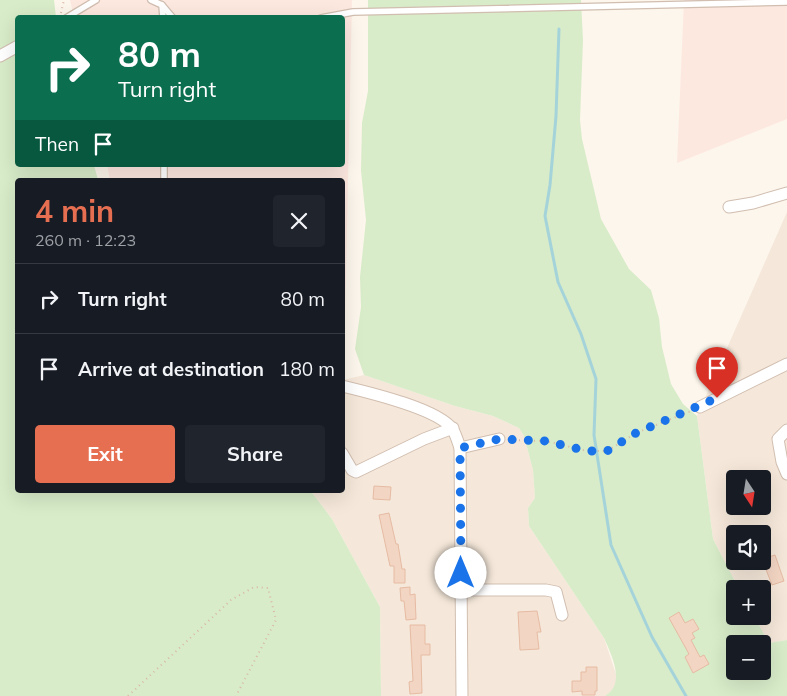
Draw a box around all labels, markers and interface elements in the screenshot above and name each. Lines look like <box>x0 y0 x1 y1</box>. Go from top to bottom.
text: 80 m <box>118 32 201 76</box>
icon: right <box>35 35 100 100</box>
text: Turn right <box>118 75 216 103</box>
icon: arrive <box>89 130 117 158</box>
text: Then <box>35 132 79 156</box>
text: 4 min <box>35 192 114 230</box>
button: close <box>273 195 325 247</box>
text: 260 m · 12:23 <box>35 230 136 250</box>
icon: right <box>35 285 63 313</box>
text: Turn right <box>78 287 167 311</box>
text: 80 m <box>281 287 325 311</box>
pin <box>696 347 738 398</box>
icon: arrive <box>703 354 731 382</box>
icon: arrive <box>35 355 63 383</box>
text: Arrive at destination <box>78 357 264 381</box>
text: 180 m <box>279 357 335 381</box>
button: Exit <box>35 425 175 483</box>
button: Share <box>185 425 325 483</box>
north arrow <box>726 470 771 515</box>
map controls <box>726 470 771 680</box>
button: sound <box>726 525 771 570</box>
position arrow <box>434 546 486 598</box>
button: + <box>726 580 771 625</box>
button: − <box>726 635 771 680</box>

